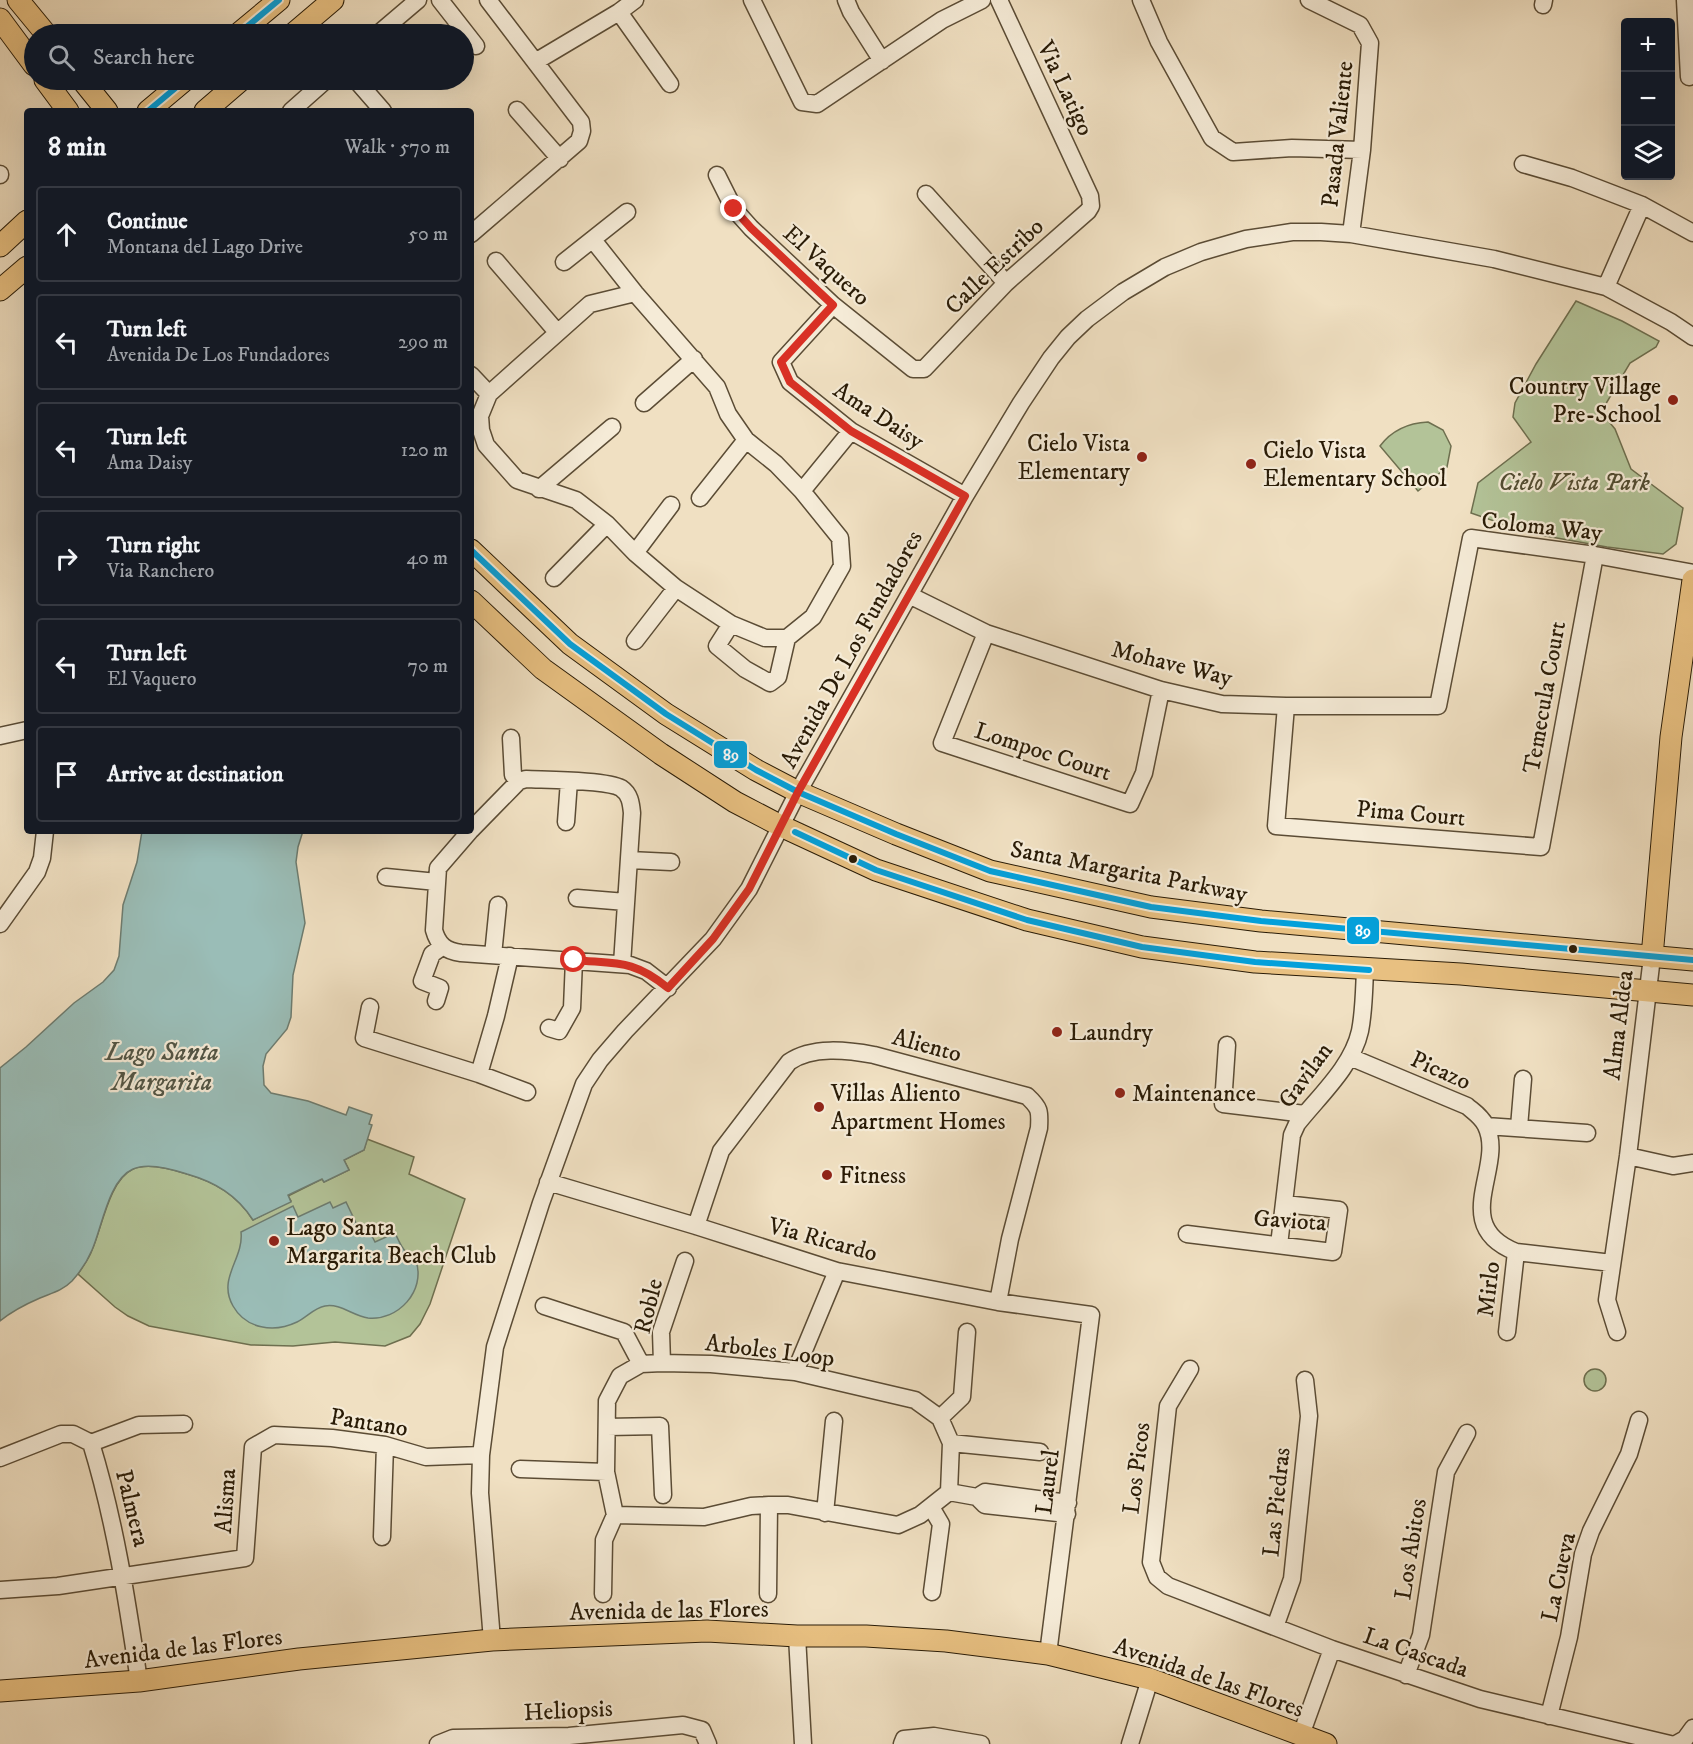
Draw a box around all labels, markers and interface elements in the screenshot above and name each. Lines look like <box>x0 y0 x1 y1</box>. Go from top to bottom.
map controls <box>1621 18 1675 180</box>
button: + <box>1621 18 1675 72</box>
search box <box>24 24 474 90</box>
street label: Via Latigo <box>1030 35 1100 141</box>
icon: search <box>45 41 78 74</box>
text: Search here <box>93 44 195 71</box>
street label: Pasada Valiente <box>1315 59 1361 209</box>
button: − <box>1621 72 1675 126</box>
button: layers <box>1621 126 1675 180</box>
text: 8 min <box>48 131 106 164</box>
text: Walk · 570 m <box>345 135 450 160</box>
route end <box>720 195 746 221</box>
text: Continue <box>107 208 188 235</box>
street label: Calle Estribo <box>939 212 1051 321</box>
icon: ahead <box>50 218 83 251</box>
street label: El Vaquero <box>776 219 876 313</box>
text: 50 m <box>408 222 448 247</box>
text: Montana del Lago Drive <box>107 235 303 260</box>
text: Turn left <box>107 316 187 343</box>
icon: left <box>50 326 83 359</box>
text: 290 m <box>398 330 448 355</box>
text: Avenida De Los Fundadores <box>107 343 330 368</box>
place label: Country Village Pre-School <box>1509 372 1662 430</box>
street label: Ama Daisy <box>827 375 930 457</box>
marker: Country Village Pre-School <box>1666 393 1680 407</box>
text: Turn left <box>107 424 187 451</box>
place label: Cielo Vista Elementary <box>1017 429 1131 487</box>
icon: left <box>50 434 83 467</box>
place label: Cielo Vista Elementary School <box>1263 436 1447 494</box>
text: 120 m <box>401 438 448 463</box>
marker: Cielo Vista Elementary <box>1135 450 1149 464</box>
text: Ama Daisy <box>107 451 192 476</box>
marker: Cielo Vista Elementary School <box>1244 457 1258 471</box>
park label: Cielo Vista Park <box>1498 468 1650 498</box>
street label: Coloma Way <box>1480 506 1605 548</box>
street label: Avenida De Los Fundadores <box>774 525 930 774</box>
text: Turn right <box>107 532 200 559</box>
icon: right <box>50 542 83 575</box>
text: 40 m <box>406 546 448 571</box>
text: Via Ranchero <box>107 559 214 584</box>
street label: Temecula Court <box>1517 618 1573 776</box>
street label: Mohave Way <box>1108 634 1236 694</box>
text: Turn left <box>107 640 187 667</box>
icon: left <box>50 650 83 683</box>
text: 70 m <box>407 654 448 679</box>
text: El Vaquero <box>107 667 196 692</box>
street label: Lompoc Court <box>971 716 1115 788</box>
line badge: 89 <box>713 740 748 769</box>
text: 89 <box>723 745 739 765</box>
icon: arrive <box>50 758 83 791</box>
text: Arrive at destination <box>107 761 284 788</box>
street label: Pima Court <box>1355 794 1467 834</box>
street label: Santa Margarita Parkway <box>1008 834 1250 910</box>
unlabelled marker <box>847 853 859 865</box>
line badge: 89 <box>1346 916 1380 945</box>
text: 89 <box>1355 921 1371 941</box>
unlabelled marker <box>1567 943 1579 955</box>
route start <box>560 946 586 972</box>
street label: Alma Aldea <box>1597 968 1641 1082</box>
place label: Laundry <box>1069 1018 1153 1048</box>
street label: Aliento <box>889 1022 965 1070</box>
marker: Laundry <box>1050 1025 1064 1039</box>
water label: Lago Santa Margarita <box>103 1036 219 1099</box>
street label: Gavilan <box>1272 1037 1340 1114</box>
street label: Picazo <box>1406 1044 1475 1097</box>
place label: Villas Aliento Apartment Homes <box>830 1079 1006 1137</box>
place label: Maintenance <box>1132 1079 1256 1109</box>
marker: Maintenance <box>1113 1086 1127 1100</box>
marker: Villas Aliento Apartment Homes <box>812 1100 826 1114</box>
place label: Fitness <box>839 1161 906 1191</box>
marker: Fitness <box>820 1168 834 1182</box>
street label: Gaviota <box>1252 1203 1328 1239</box>
street label: Via Ricardo <box>764 1211 881 1269</box>
place label: Lago Santa Margarita Beach Club <box>286 1213 496 1271</box>
marker: Lago Santa Margarita Beach Club <box>267 1234 281 1248</box>
street label: Mirlo <box>1471 1260 1507 1319</box>
street label: Roble <box>628 1276 670 1337</box>
street label: Arboles Loop <box>704 1328 836 1374</box>
street label: Pantano <box>328 1402 410 1444</box>
street label: Los Picos <box>1116 1420 1158 1516</box>
street label: Las Piedras <box>1256 1446 1298 1558</box>
street label: Laurel <box>1029 1447 1067 1516</box>
street label: Palmera <box>108 1467 156 1551</box>
street label: Alisma <box>209 1467 243 1534</box>
street label: Los Abitos <box>1388 1496 1434 1602</box>
street label: La Cueva <box>1535 1529 1583 1625</box>
street label: Avenida de las Flores <box>569 1594 769 1628</box>
street label: La Cascada <box>1359 1621 1473 1685</box>
street label: Avenida de las Flores <box>82 1622 284 1676</box>
street label: Avenida de las Flores <box>1110 1631 1308 1725</box>
street label: Heliopsis <box>523 1694 613 1728</box>

